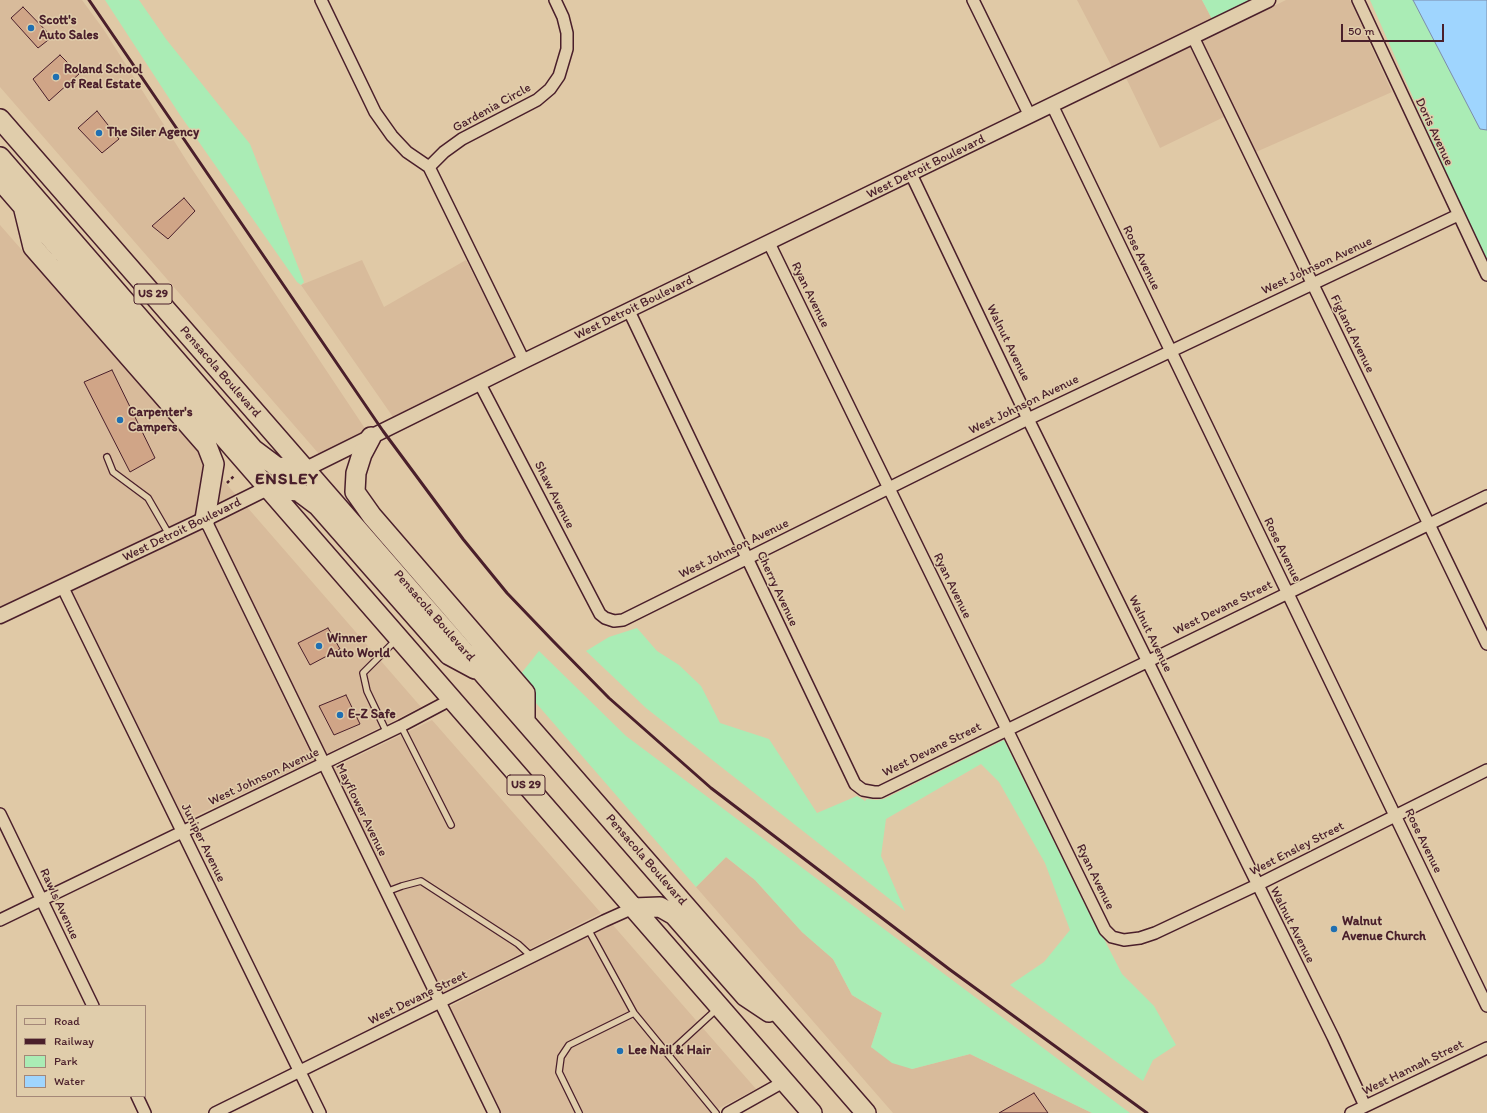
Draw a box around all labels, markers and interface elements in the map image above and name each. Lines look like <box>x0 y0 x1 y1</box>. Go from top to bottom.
place label: Scott's Auto Sales <box>39 13 99 44</box>
scale bar <box>1343 16 1446 42</box>
marker: Scott's Auto Sales <box>26 23 36 33</box>
text: 50 m <box>1348 24 1374 38</box>
place label: Roland School of Real Estate <box>64 62 142 93</box>
marker: Roland School of Real Estate <box>51 72 61 82</box>
street label: Gardenia Circle <box>450 80 534 136</box>
street label: Doris Avenue <box>1411 96 1457 168</box>
place label: The Siler Agency <box>107 125 199 141</box>
marker: The Siler Agency <box>94 128 104 138</box>
street label: West Detroit Boulevard <box>864 131 988 203</box>
street label: Rose Avenue <box>1119 223 1163 293</box>
street label: West Johnson Avenue <box>1259 233 1375 299</box>
street label: Ryan Avenue <box>787 260 833 330</box>
street label: West Detroit Boulevard <box>572 272 696 344</box>
road number: US 29 <box>134 284 172 304</box>
street label: Figland Avenue <box>1326 292 1378 376</box>
street label: Walnut Avenue <box>983 302 1033 384</box>
street label: Pensacola Boulevard <box>176 323 264 421</box>
street label: West Johnson Avenue <box>966 372 1082 438</box>
place label: Carpenter's Campers <box>128 405 193 436</box>
marker: Carpenter's Campers <box>115 415 125 425</box>
street label: Shaw Avenue <box>530 459 578 531</box>
district label: ENSLEY <box>255 470 319 490</box>
street label: West Detroit Boulevard <box>120 494 244 566</box>
street label: Rose Avenue <box>1260 515 1304 585</box>
street label: West Johnson Avenue <box>676 516 792 582</box>
street label: Cherry Avenue <box>753 549 801 629</box>
street label: Ryan Avenue <box>929 551 975 621</box>
street label: Pensacola Boulevard <box>390 567 478 665</box>
street label: West Devane Street <box>1171 577 1275 639</box>
street label: Walnut Avenue <box>1125 593 1175 675</box>
place label: Winner Auto World <box>327 631 390 662</box>
marker: Winner Auto World <box>314 641 324 651</box>
place label: E-Z Safe <box>348 707 396 723</box>
marker: E-Z Safe <box>335 710 345 720</box>
street label: West Devane Street <box>880 719 984 781</box>
street label: West Johnson Avenue <box>206 744 322 810</box>
street label: Mayflower Avenue <box>332 761 390 859</box>
road number: US 29 <box>507 775 545 795</box>
street label: Juniper Avenue <box>177 801 229 885</box>
street label: Rose Avenue <box>1401 806 1445 876</box>
street label: Pensacola Boulevard <box>602 811 690 909</box>
street label: West Ensley Street <box>1247 818 1347 880</box>
street label: Ryan Avenue <box>1072 842 1118 912</box>
street label: Rawls Avenue <box>36 866 82 942</box>
street label: Walnut Avenue <box>1266 884 1318 966</box>
place label: Walnut Avenue Church <box>1342 914 1426 945</box>
marker: Walnut Avenue Church <box>1329 924 1339 934</box>
street label: West Devane Street <box>366 967 470 1029</box>
legend <box>16 1005 146 1097</box>
text: Road <box>54 1014 80 1028</box>
text: Railway <box>54 1034 94 1048</box>
street label: West Hannah Street <box>1360 1037 1466 1099</box>
place label: Lee Nail & Hair <box>628 1043 711 1059</box>
marker: Lee Nail & Hair <box>615 1046 625 1056</box>
text: Park <box>54 1054 78 1068</box>
text: Water <box>54 1074 85 1088</box>

